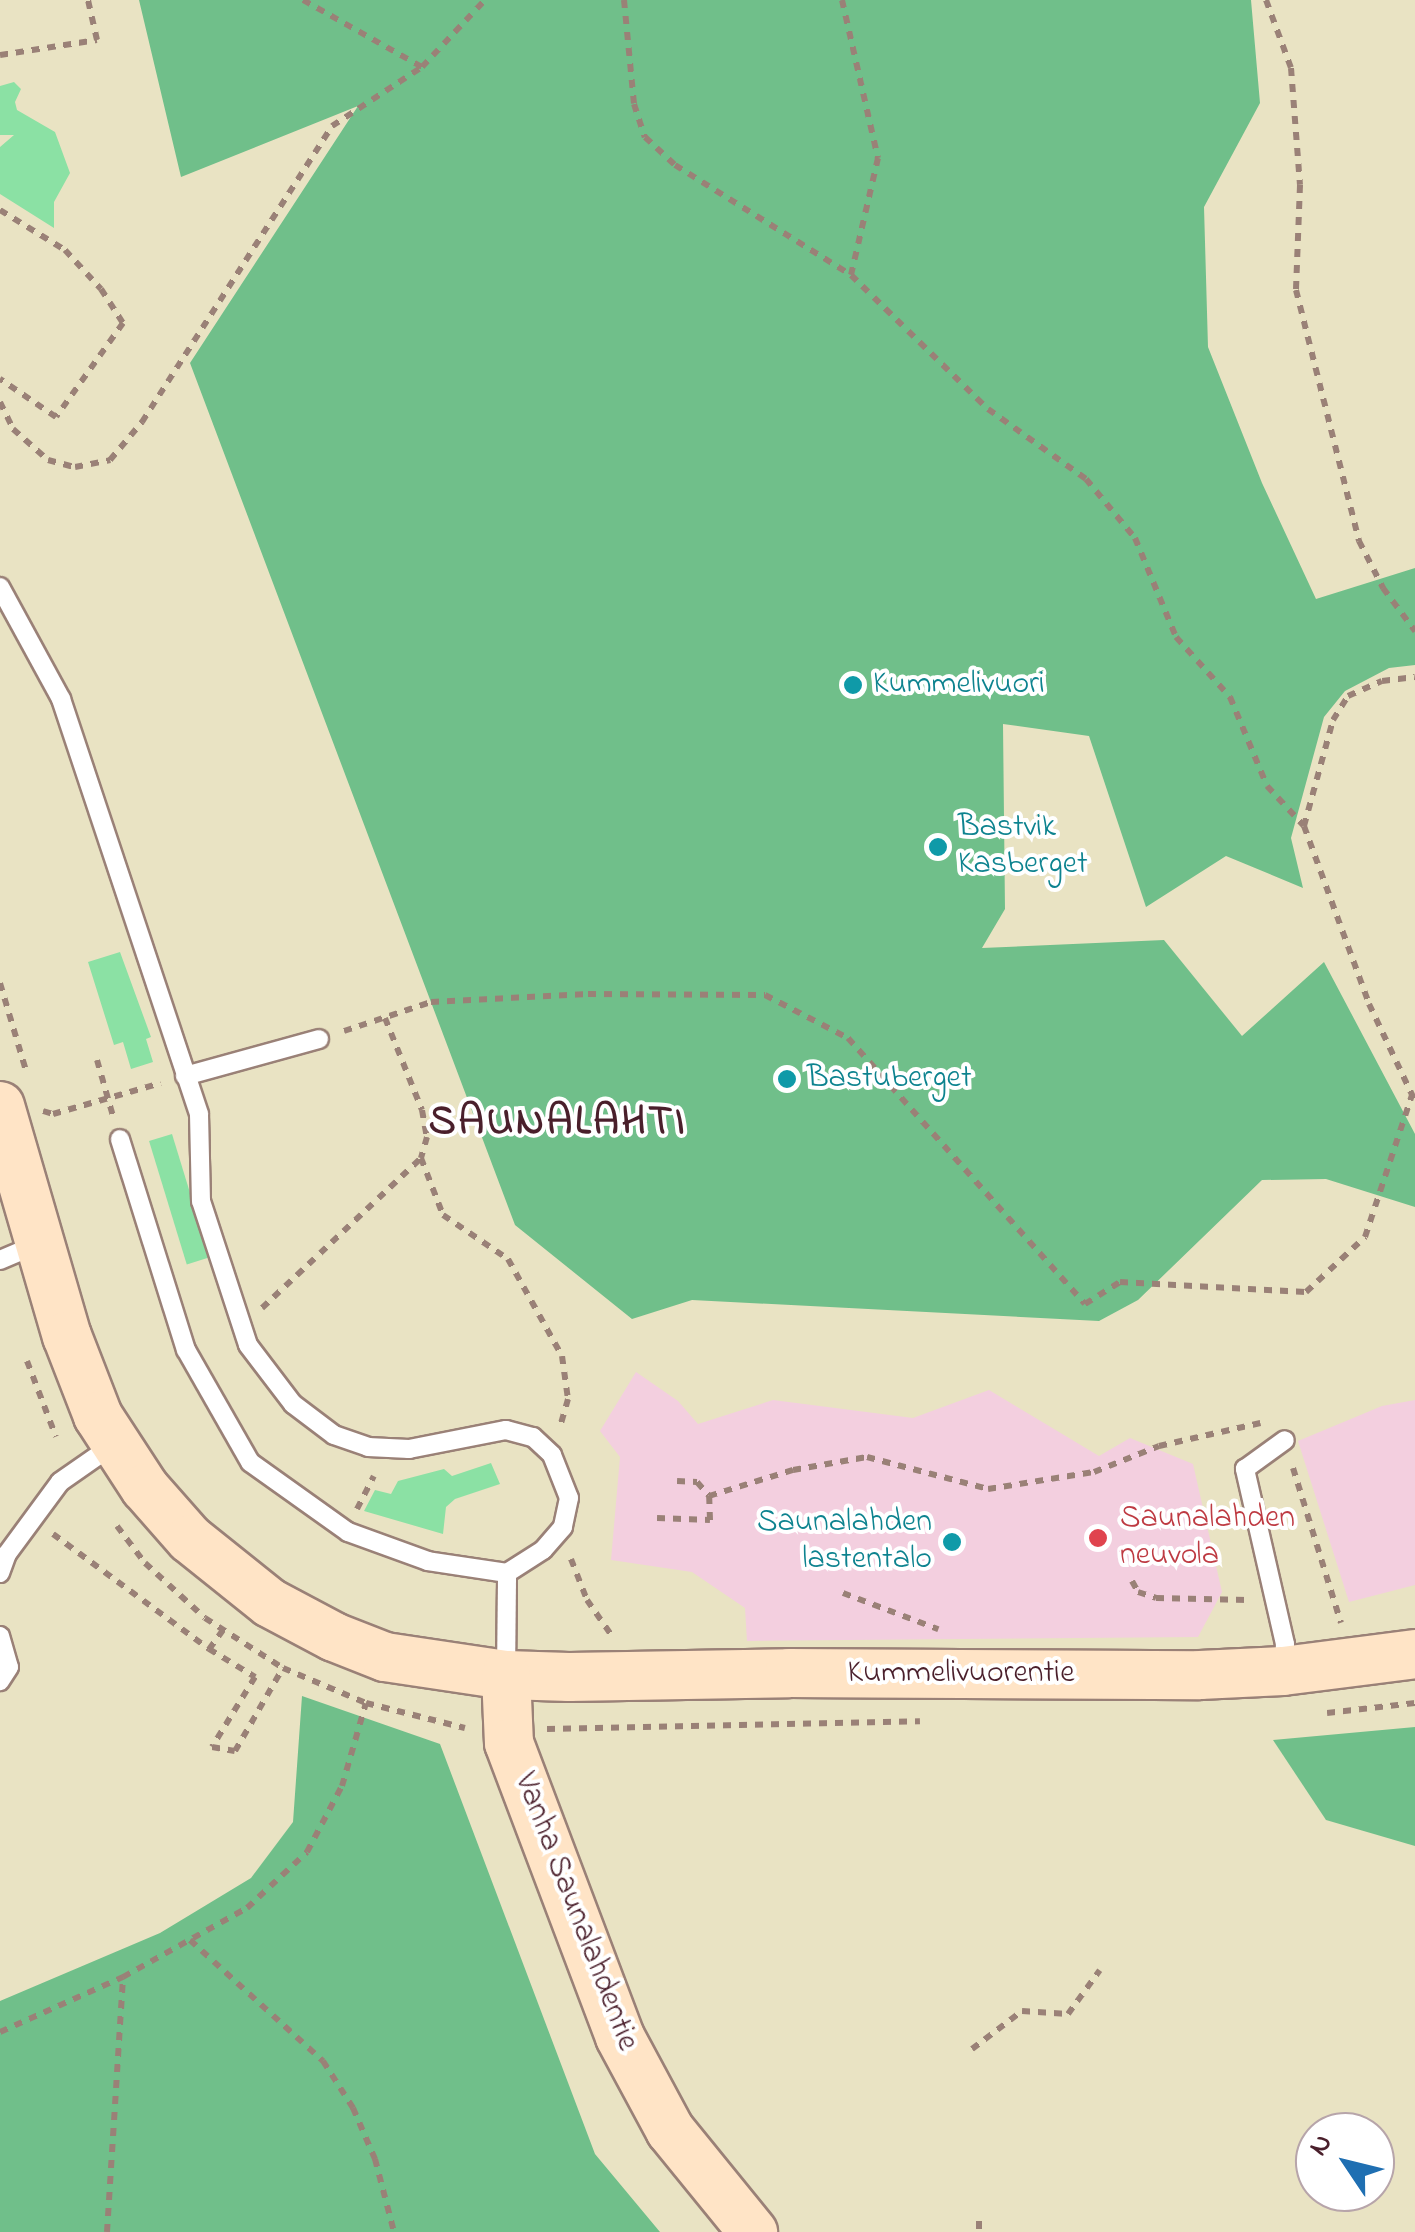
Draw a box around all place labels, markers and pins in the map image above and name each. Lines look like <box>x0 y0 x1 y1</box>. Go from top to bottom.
place label: Kummelivuori <box>873 666 1045 704</box>
marker: Kummelivuori <box>842 674 864 696</box>
place label: Bastvik Kasberget <box>958 810 1088 885</box>
marker: Bastvik Kasberget <box>927 836 949 858</box>
place label: Bastuberget <box>807 1060 972 1098</box>
marker: Bastuberget <box>776 1068 798 1090</box>
place label: Saunalahden neuvola <box>1120 1501 1295 1576</box>
place label: Saunalahden lastentalo <box>757 1505 932 1580</box>
marker: Saunalahden neuvola <box>1085 1525 1111 1551</box>
marker: Saunalahden lastentalo <box>941 1531 963 1553</box>

